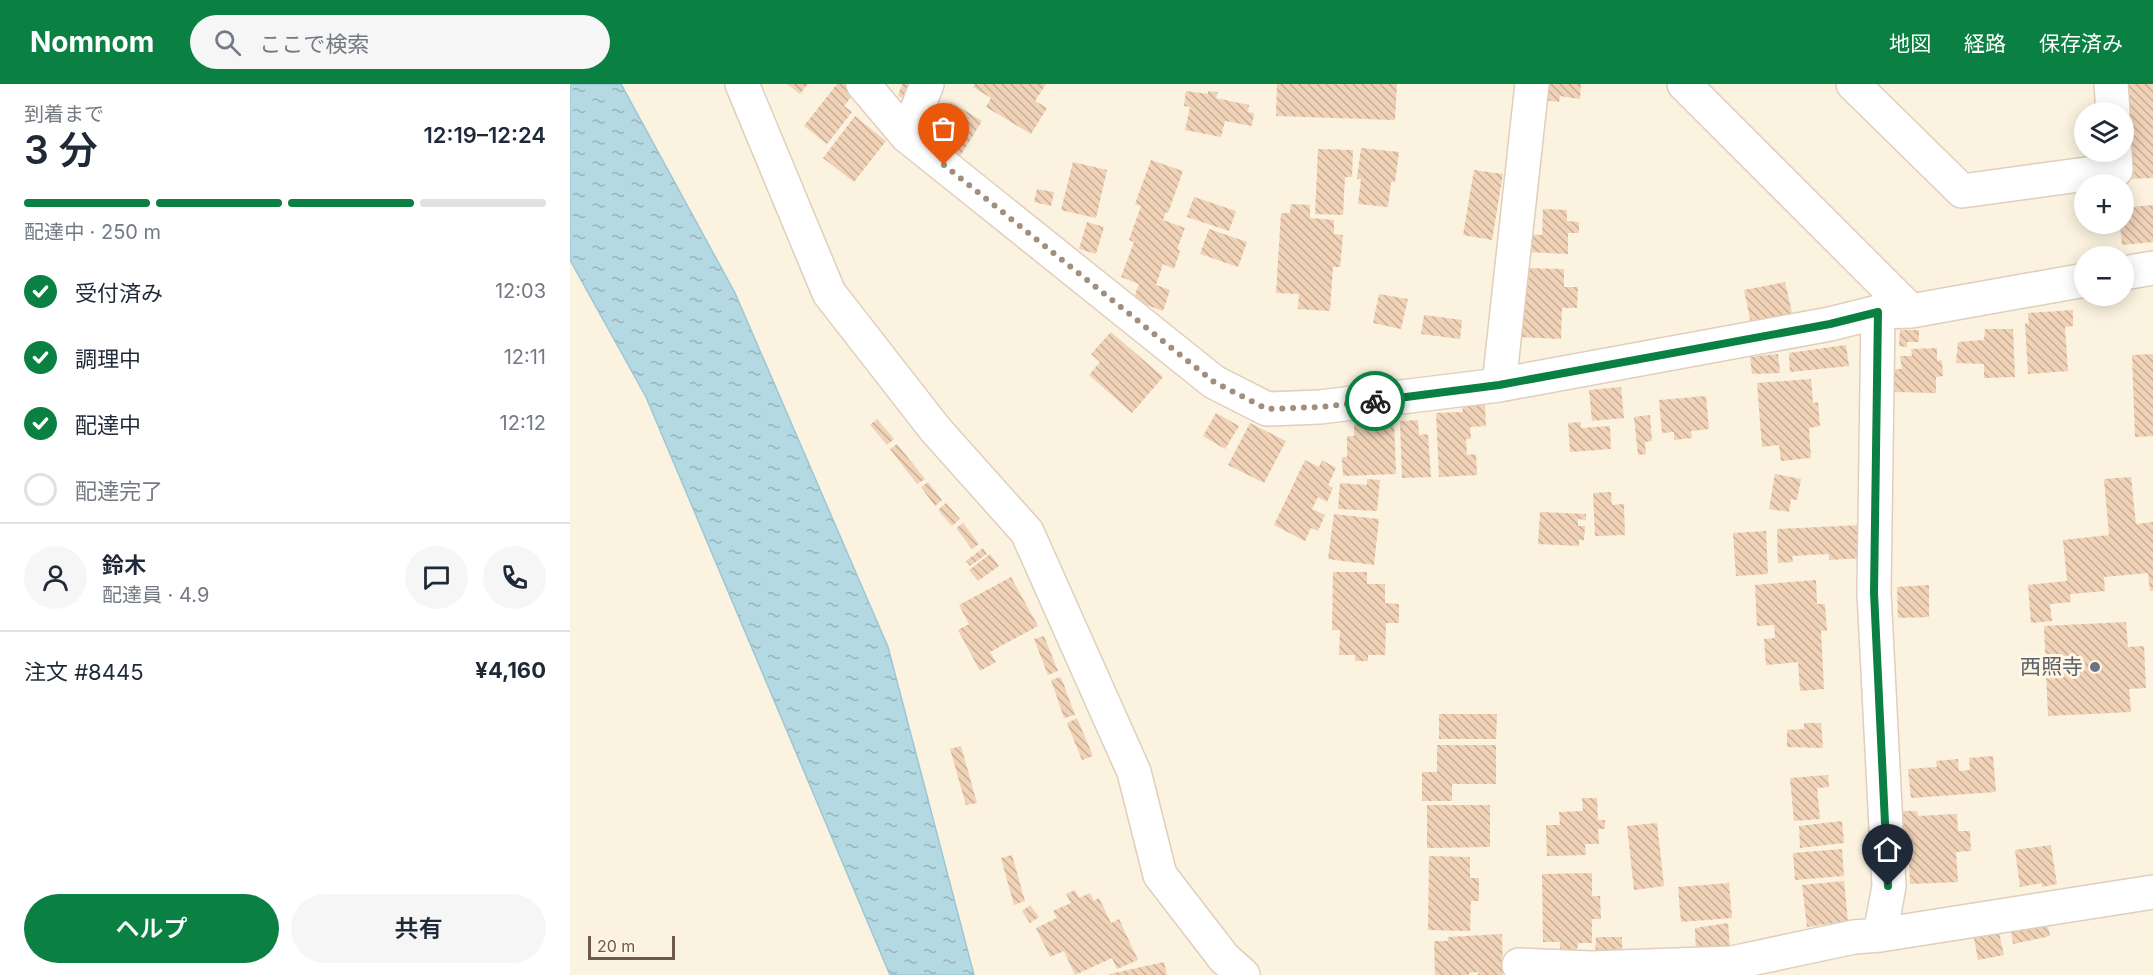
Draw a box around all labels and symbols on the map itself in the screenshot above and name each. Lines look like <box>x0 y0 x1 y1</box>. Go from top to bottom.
pin <box>918 103 969 165</box>
courier <box>1345 371 1405 431</box>
place label: 西照寺 <box>2020 654 2083 679</box>
marker: 西照寺 <box>2088 660 2102 674</box>
pin <box>1862 824 1913 886</box>
scale bar <box>588 933 675 960</box>

